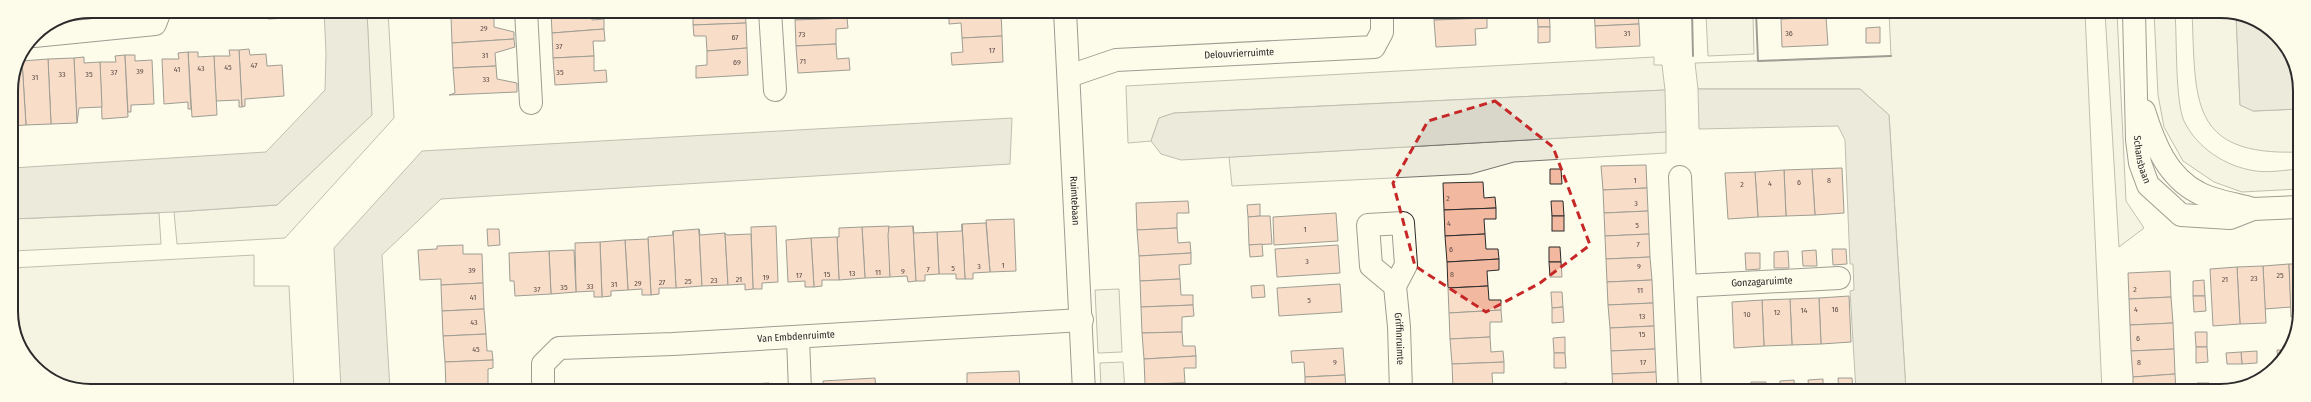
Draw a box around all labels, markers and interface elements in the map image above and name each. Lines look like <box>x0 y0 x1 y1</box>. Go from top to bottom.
house number: 29 <box>480 24 488 33</box>
house number: 31 <box>1624 29 1630 38</box>
house number: 36 <box>1785 29 1793 38</box>
house number: 73 <box>799 30 806 39</box>
house number: 67 <box>731 33 739 42</box>
house number: 37 <box>556 42 563 51</box>
house number: 17 <box>989 46 996 55</box>
street label: Delouvrierruimte <box>1204 46 1274 62</box>
house number: 31 <box>482 51 488 60</box>
house number: 71 <box>800 57 806 66</box>
house number: 69 <box>733 58 741 67</box>
house number: 47 <box>251 61 258 70</box>
house number: 45 <box>224 63 232 72</box>
house number: 43 <box>197 64 205 73</box>
house number: 41 <box>174 65 180 74</box>
house number: 39 <box>136 67 144 76</box>
house number: 37 <box>111 68 118 77</box>
house number: 35 <box>556 68 564 77</box>
house number: 33 <box>58 70 66 79</box>
house number: 35 <box>85 70 93 79</box>
house number: 31 <box>32 73 38 82</box>
house number: 33 <box>482 75 490 84</box>
street label: Schansbaan <box>2131 135 2153 185</box>
street label: Ruimtebaan <box>1067 176 1082 226</box>
house number: 1 <box>1633 176 1637 185</box>
house number: 8 <box>1827 176 1831 185</box>
house number: 6 <box>1797 178 1801 187</box>
house number: 4 <box>1768 179 1772 188</box>
house number: 2 <box>1740 180 1744 189</box>
house number: 2 <box>1446 194 1450 203</box>
house number: 3 <box>1634 199 1638 208</box>
house number: 4 <box>1447 219 1451 228</box>
house number: 5 <box>1635 221 1639 230</box>
house number: 1 <box>1303 225 1307 234</box>
house number: 7 <box>1636 240 1640 249</box>
house number: 6 <box>1449 245 1453 254</box>
house number: 3 <box>1305 257 1309 266</box>
house number: 1 <box>1001 261 1005 270</box>
house number: 3 <box>977 262 981 271</box>
house number: 9 <box>1637 262 1641 271</box>
house number: 5 <box>951 264 955 273</box>
house number: 7 <box>926 265 930 274</box>
house number: 39 <box>468 266 476 275</box>
house number: 9 <box>901 267 905 276</box>
house number: 11 <box>875 268 881 277</box>
house number: 13 <box>849 269 856 278</box>
house number: 15 <box>824 270 831 279</box>
house number: 8 <box>1450 270 1454 279</box>
house number: 17 <box>796 271 803 280</box>
house number: 25 <box>2276 271 2284 280</box>
house number: 19 <box>762 273 770 282</box>
street label: Gonzagaruimte <box>1731 274 1793 290</box>
house number: 23 <box>2250 274 2258 283</box>
house number: 21 <box>736 275 742 284</box>
house number: 21 <box>2222 275 2228 284</box>
house number: 23 <box>710 276 718 285</box>
house number: 25 <box>684 277 692 286</box>
house number: 27 <box>659 278 666 287</box>
house number: 29 <box>634 279 642 288</box>
house number: 31 <box>611 280 617 289</box>
house number: 33 <box>586 282 594 291</box>
house number: 35 <box>560 283 568 292</box>
house number: 37 <box>534 285 541 294</box>
house number: 2 <box>2133 285 2137 294</box>
house number: 11 <box>1637 286 1643 295</box>
house number: 41 <box>470 293 476 302</box>
house number: 5 <box>1307 296 1311 305</box>
house number: 16 <box>1831 305 1839 314</box>
house number: 4 <box>2134 305 2138 314</box>
house number: 14 <box>1801 306 1808 315</box>
house number: 12 <box>1774 308 1781 317</box>
house number: 10 <box>1743 310 1751 319</box>
street label: Griffinruimte <box>1392 312 1406 365</box>
house number: 13 <box>1639 312 1646 321</box>
house number: 43 <box>470 318 478 327</box>
street label: Van Embdenruimte <box>757 329 835 345</box>
house number: 15 <box>1639 330 1646 339</box>
house number: 6 <box>2136 334 2140 343</box>
house number: 45 <box>472 345 480 354</box>
house number: 9 <box>1333 358 1337 367</box>
house number: 17 <box>1640 358 1647 367</box>
house number: 8 <box>2137 358 2141 367</box>

